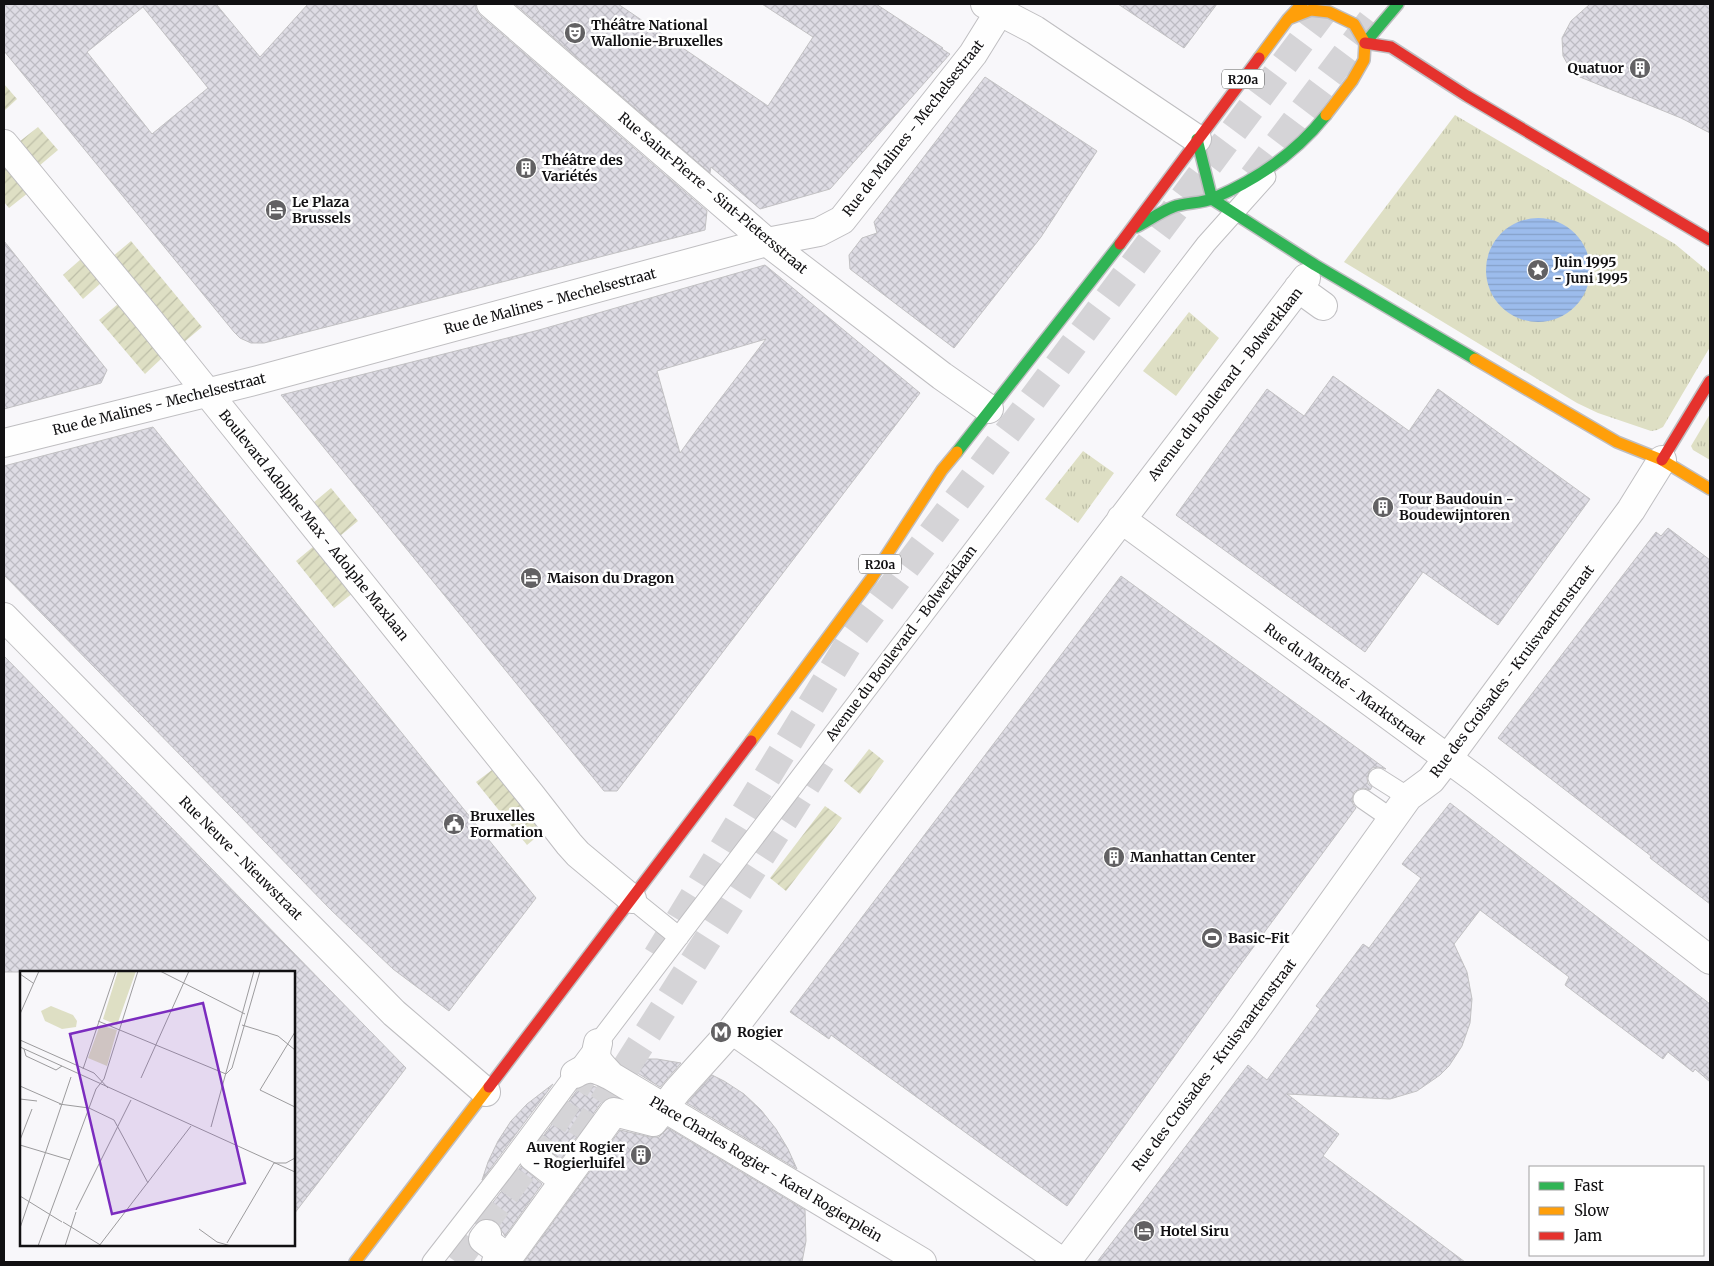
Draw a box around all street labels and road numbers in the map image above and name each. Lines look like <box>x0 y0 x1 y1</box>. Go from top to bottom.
street label: Rue de Malines - Mechelsestraat <box>838 36 988 220</box>
road number: R20a <box>1222 70 1264 88</box>
street label: Rue Saint-Pierre - Sint-Pietersstraat <box>615 108 812 278</box>
street label: Rue de Malines - Mechelsestraat <box>442 264 659 338</box>
street label: Avenue du Boulevard - Bolwerklaan <box>1143 284 1306 485</box>
street label: Rue de Malines - Mechelsestraat <box>51 369 268 439</box>
street label: Boulevard Adolphe Max - Adolphe Maxlaan <box>215 406 413 644</box>
street label: Avenue du Boulevard - Bolwerklaan <box>821 542 981 745</box>
road number: R20a <box>859 554 901 574</box>
street label: Rue des Croisades - Kruisvaartenstraat <box>1426 561 1598 781</box>
street label: Rue du Marché - Marktstraat <box>1261 619 1430 749</box>
street label: Rue Neuve - Nieuwstraat <box>175 792 307 924</box>
street label: Rue des Croisades - Kruisvaartenstraat <box>1128 955 1300 1175</box>
street label: Place Charles Rogier - Karel Rogierplein <box>646 1092 886 1246</box>

